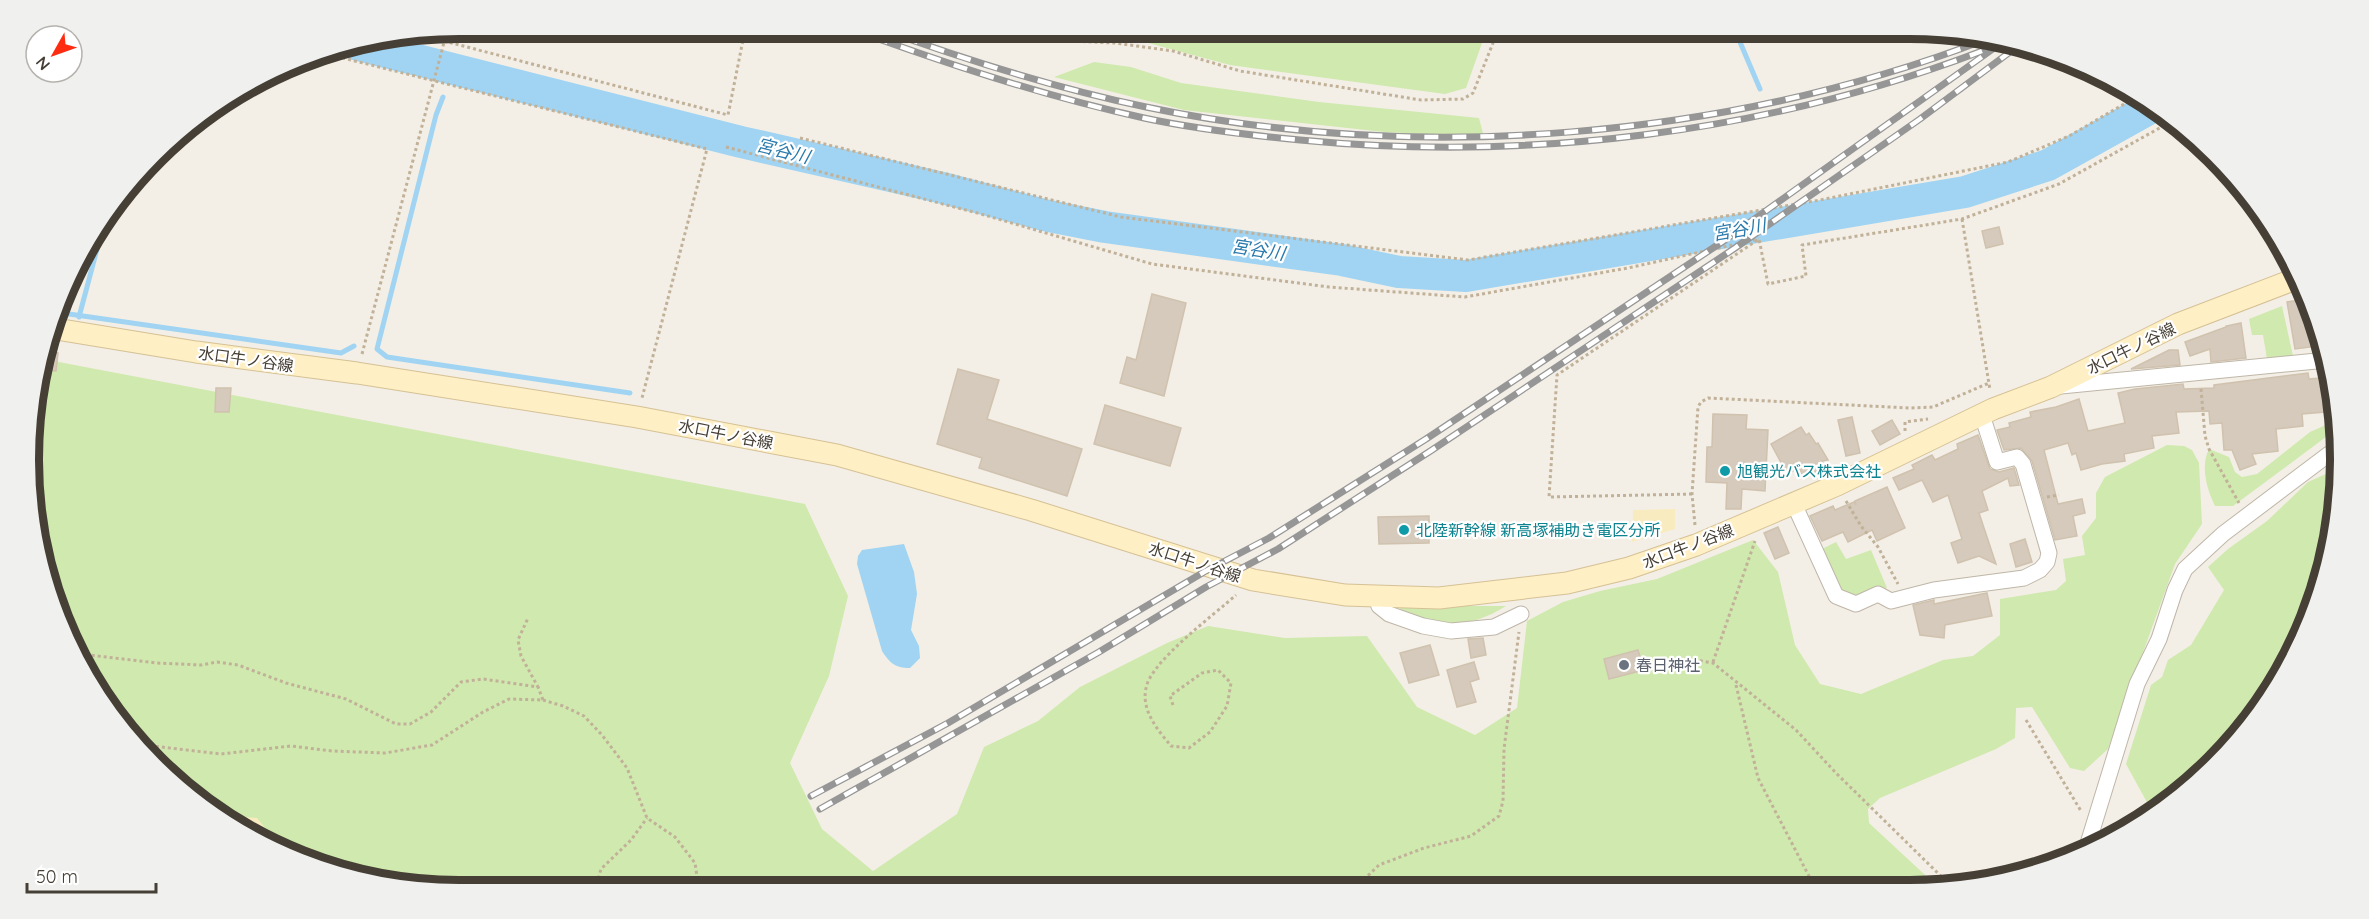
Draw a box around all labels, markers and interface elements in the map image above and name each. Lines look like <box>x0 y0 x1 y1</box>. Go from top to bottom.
north arrow <box>24 24 84 84</box>
text: N <box>31 53 54 75</box>
water label: 宮谷川 <box>754 133 814 169</box>
water label: 宮谷川 <box>1710 213 1769 246</box>
water label: 宮谷川 <box>1230 234 1289 265</box>
street label: 水口牛ノ谷線 <box>2083 318 2179 378</box>
street label: 水口牛ノ谷線 <box>197 342 295 376</box>
street label: 水口牛ノ谷線 <box>677 415 775 453</box>
place label: 旭観光バス株式会社 <box>1737 461 1881 481</box>
marker: 旭観光バス株式会社 <box>1718 464 1732 478</box>
street label: 水口牛ノ谷線 <box>1640 519 1736 573</box>
place label: 北陸新幹線 新高塚補助き電区分所 <box>1416 520 1660 540</box>
marker: 北陸新幹線 新高塚補助き電区分所 <box>1397 523 1411 537</box>
street label: 水口牛ノ谷線 <box>1146 538 1244 586</box>
place label: 春日神社 <box>1636 655 1700 675</box>
marker: 春日神社 <box>1617 658 1631 672</box>
scale bar <box>27 856 156 894</box>
text: 50 m <box>36 865 78 888</box>

